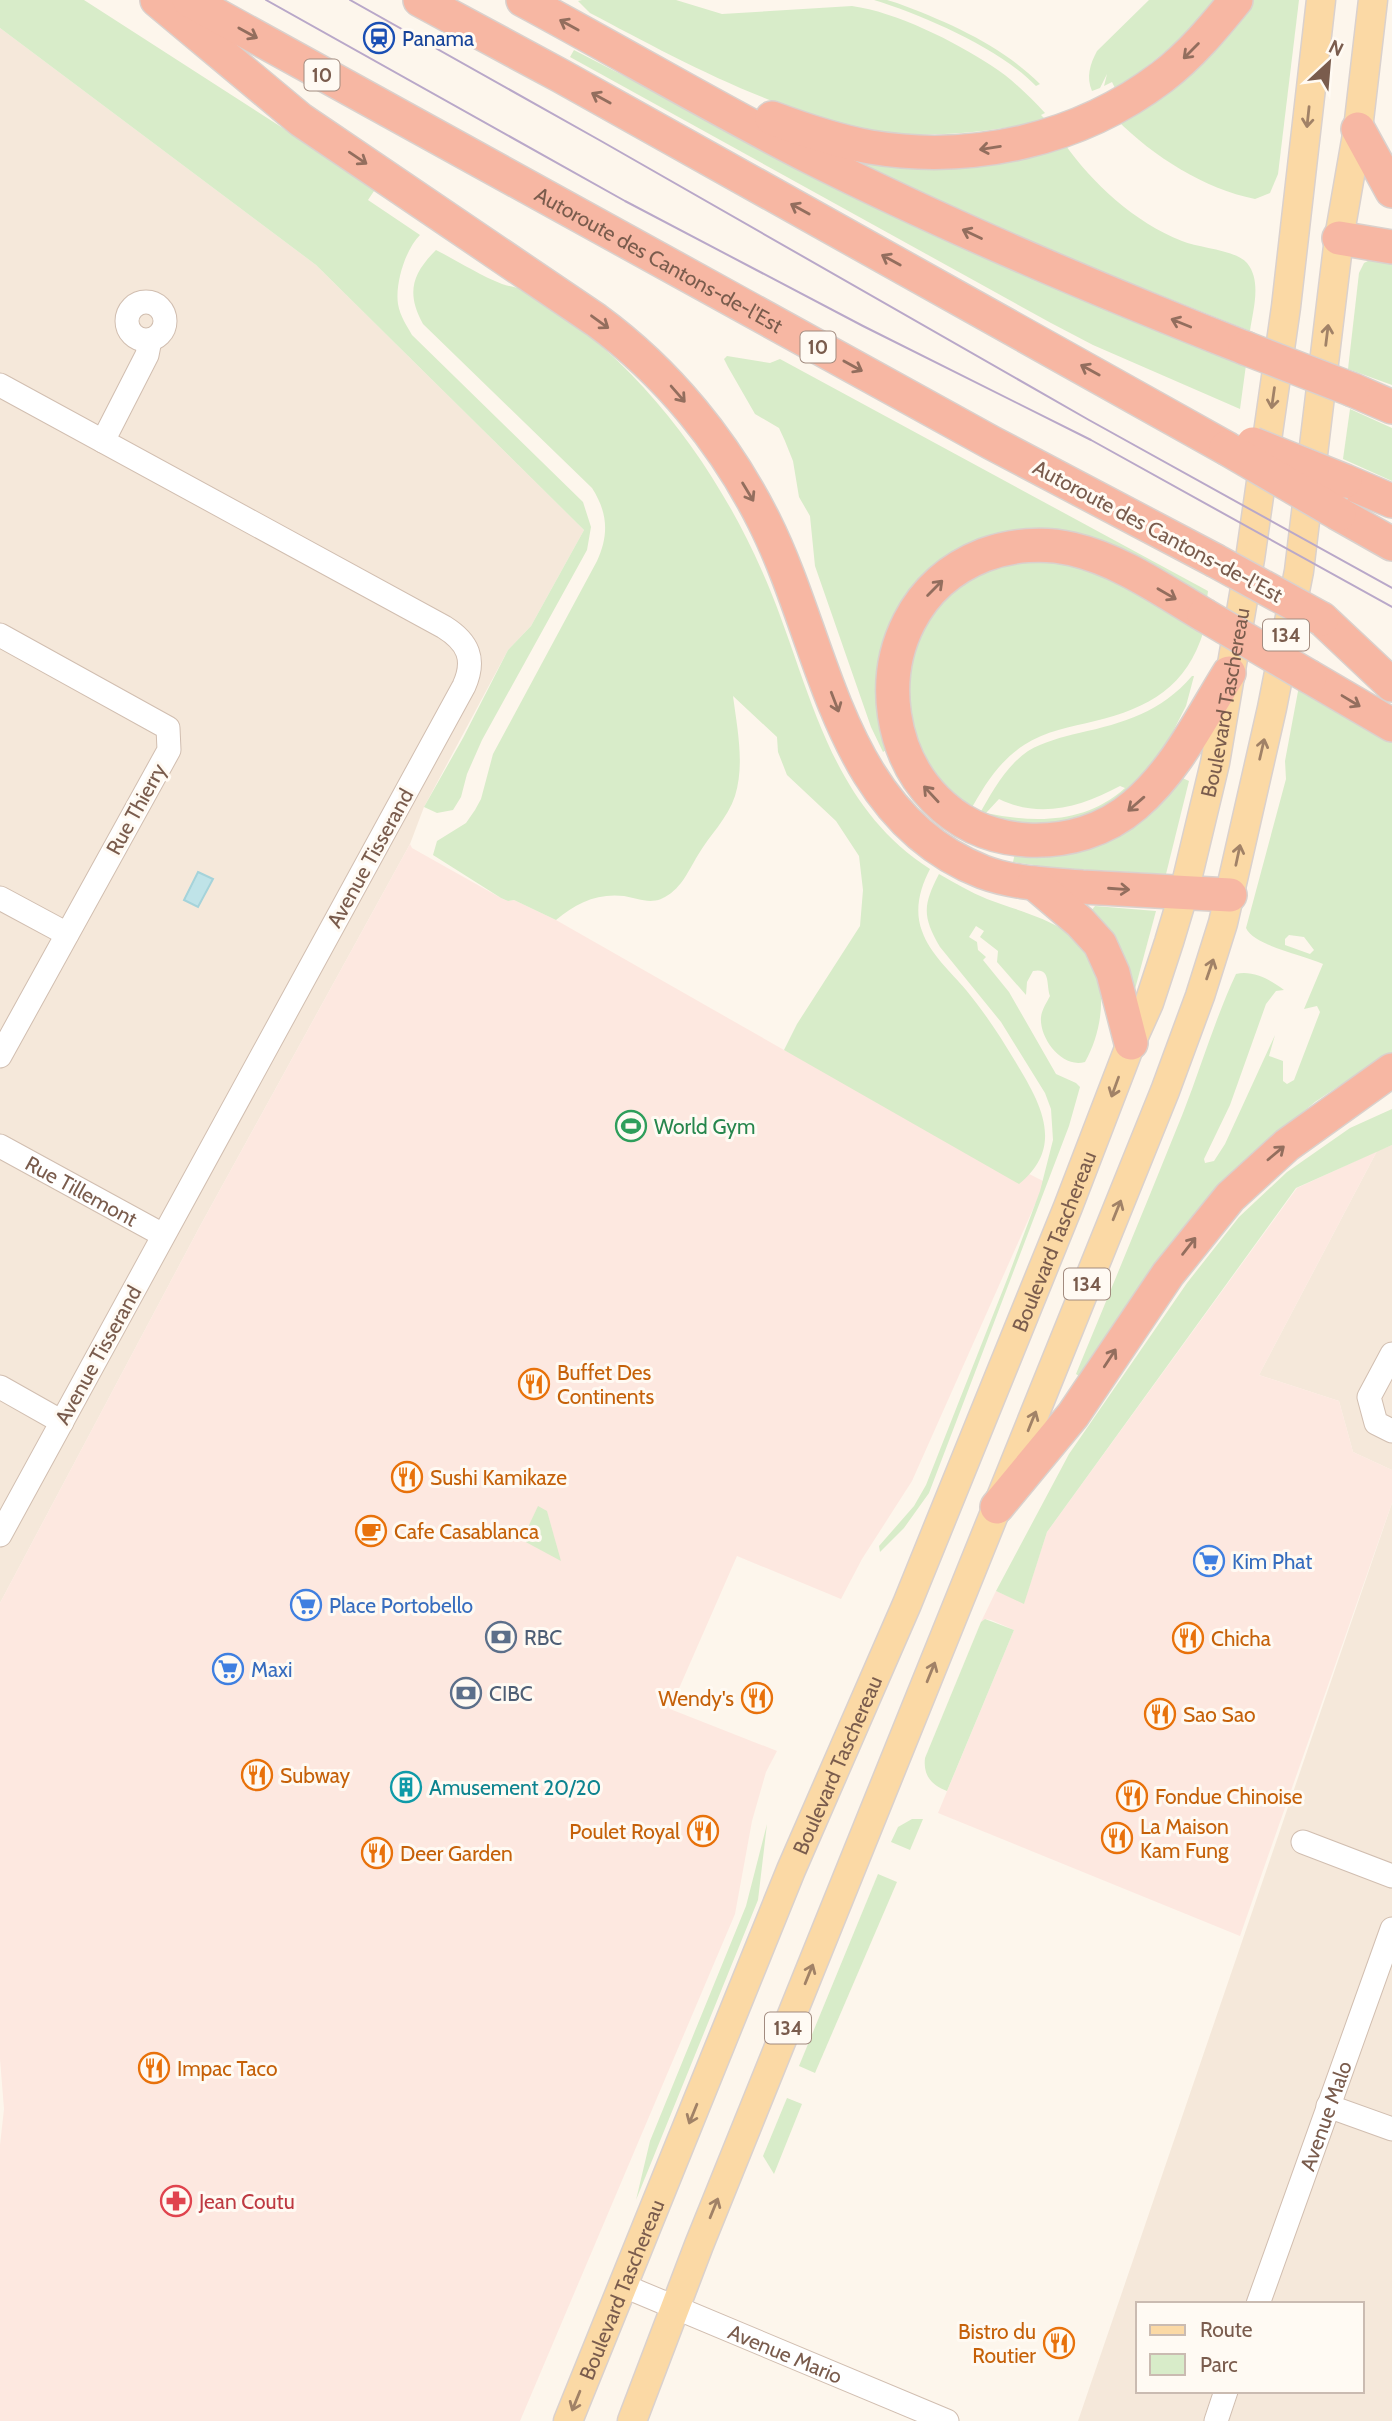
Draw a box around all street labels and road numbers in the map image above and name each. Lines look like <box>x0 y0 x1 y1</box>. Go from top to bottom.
road number: 10 <box>304 60 340 90</box>
street label: Autoroute des Cantons-de-l'Est <box>531 181 787 338</box>
road number: 10 <box>800 332 836 362</box>
street label: Autoroute des Cantons-de-l'Est <box>1029 454 1287 608</box>
street label: Boulevard Taschereau <box>1195 606 1254 800</box>
road number: 134 <box>1263 620 1309 650</box>
street label: Rue Thierry <box>101 759 171 859</box>
street label: Avenue Tisserand <box>322 784 418 932</box>
street label: Boulevard Taschereau <box>1006 1147 1101 1335</box>
street label: Rue Tillemont <box>21 1150 142 1231</box>
road number: 134 <box>1064 1268 1110 1300</box>
street label: Avenue Tisserand <box>50 1281 146 1429</box>
street label: Boulevard Taschereau <box>787 1672 887 1858</box>
road number: 134 <box>765 2012 811 2044</box>
street label: Avenue Malo <box>1294 2057 1356 2174</box>
street label: Boulevard Taschereau <box>574 2196 669 2383</box>
street label: Avenue Mario <box>725 2319 846 2388</box>

